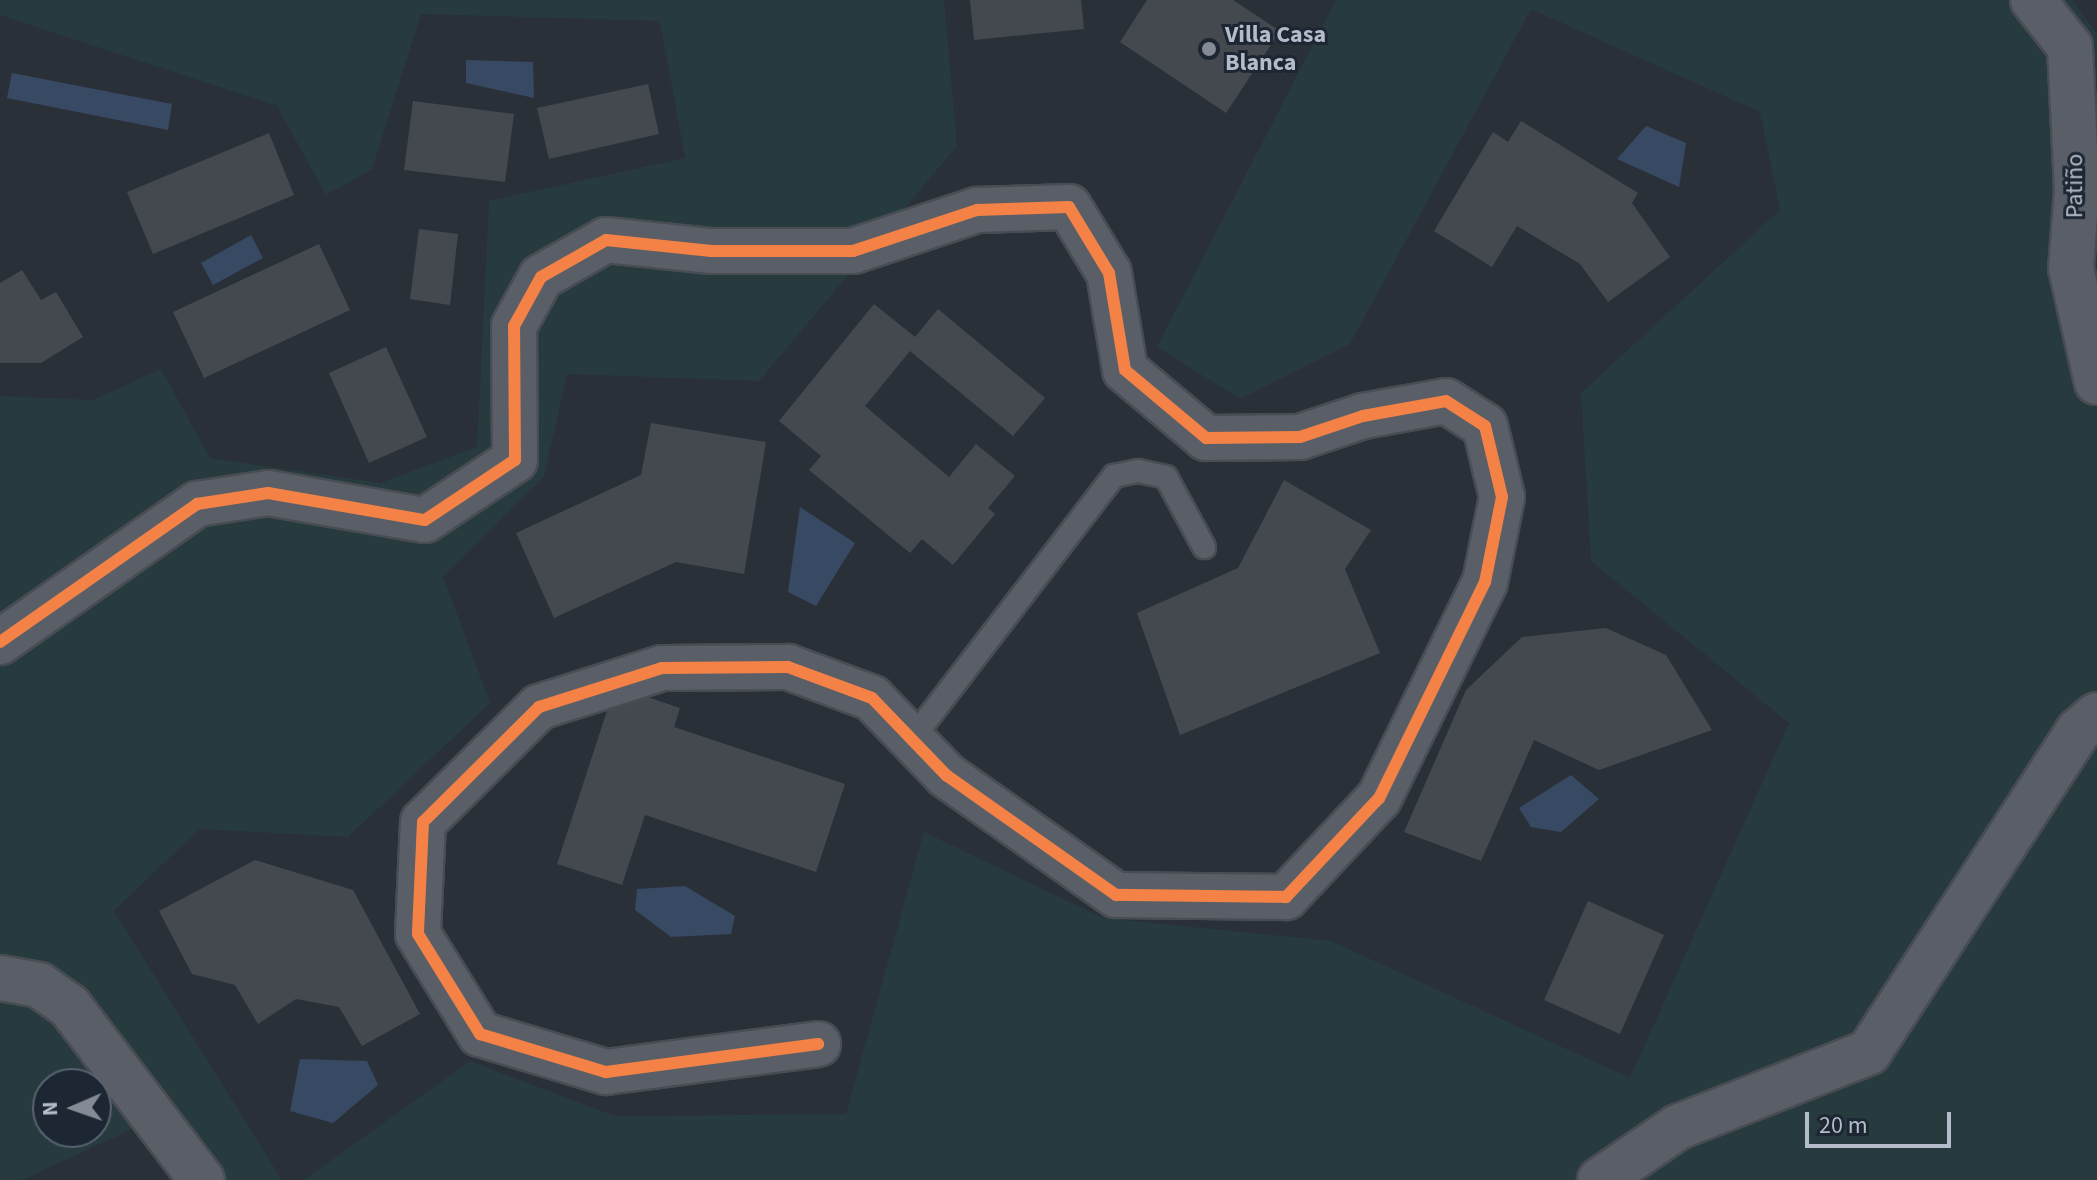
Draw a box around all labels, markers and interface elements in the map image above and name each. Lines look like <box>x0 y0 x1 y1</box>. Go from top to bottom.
place label: Villa Casa Blanca <box>1225 21 1326 77</box>
marker: Villa Casa Blanca <box>1200 40 1218 58</box>
street label: Patiño <box>2061 154 2089 218</box>
north arrow <box>32 1068 112 1148</box>
scale bar <box>1809 1096 1955 1146</box>
text: N <box>34 1101 66 1117</box>
text: 20 m <box>1819 1108 1868 1143</box>

